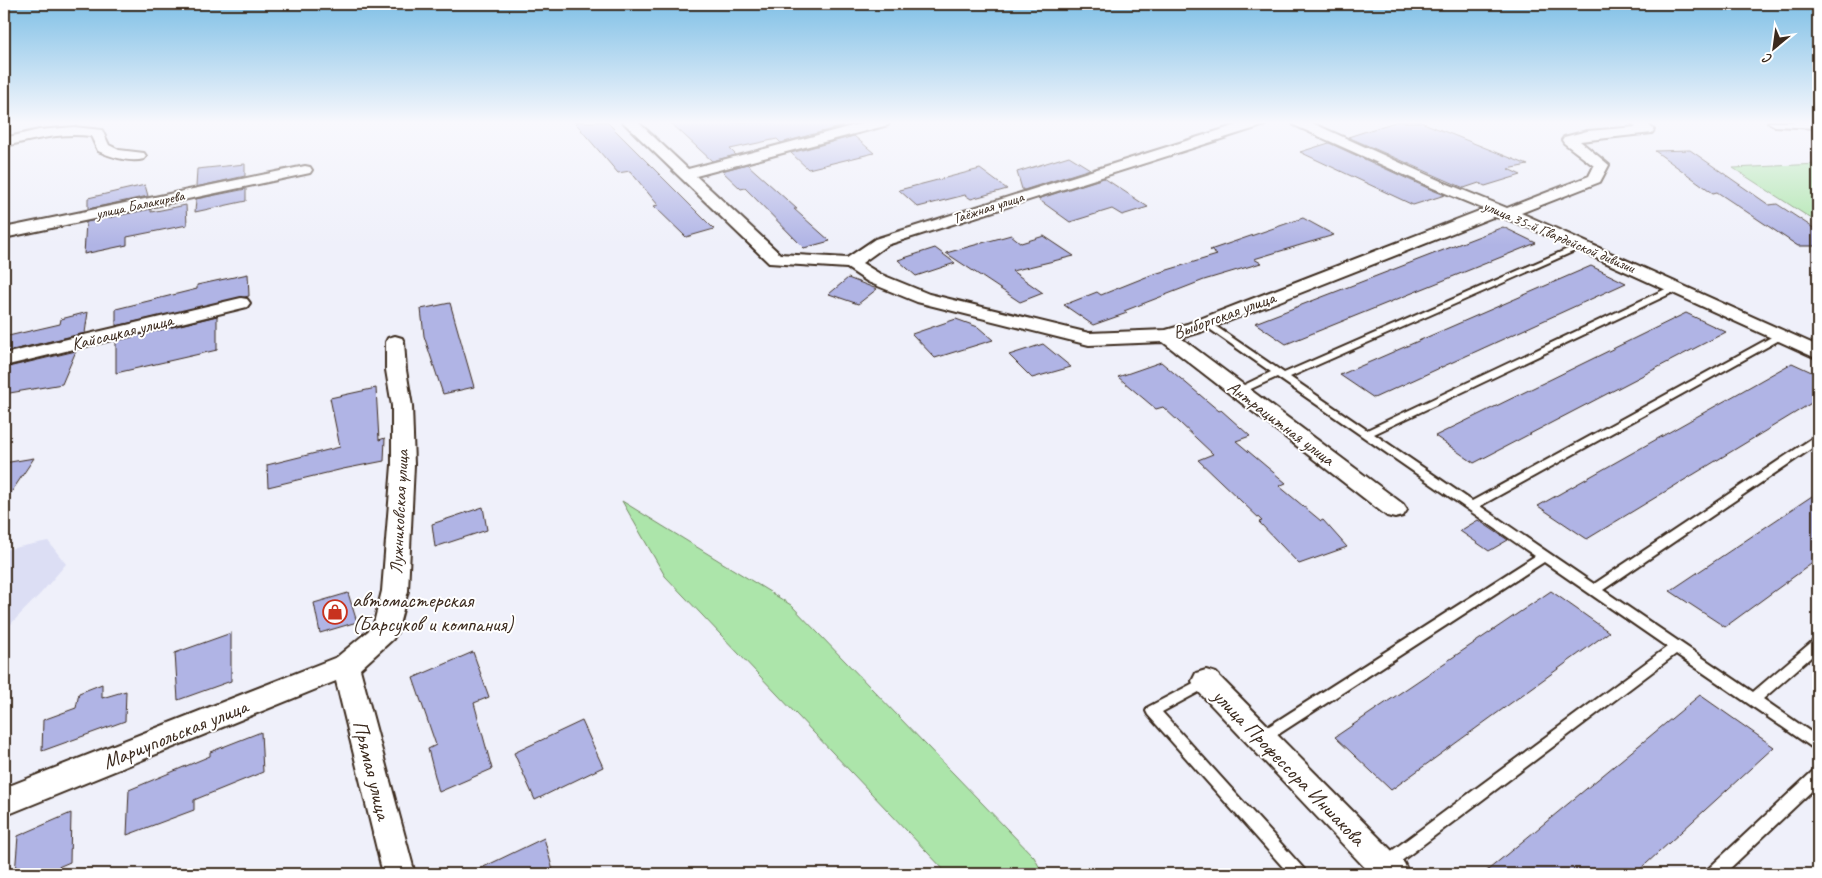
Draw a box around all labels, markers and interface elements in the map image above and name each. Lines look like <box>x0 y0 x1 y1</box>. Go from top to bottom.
north arrow <box>1750 22 1800 72</box>
text: С <box>1759 49 1775 68</box>
street label: улица Балакирева <box>93 186 187 224</box>
street label: Таёжная улица <box>950 187 1027 228</box>
street label: улица 35-й Гвардейской дивизии <box>1479 196 1639 278</box>
street label: Выборгская улица <box>1170 286 1280 344</box>
street label: Кайсацкая улица <box>69 308 177 355</box>
street label: Антрацитная улица <box>1223 376 1340 471</box>
street label: Лужниковская улица <box>385 448 413 575</box>
place label: автомастерская (Барсуков и компания) <box>352 587 514 637</box>
shop icon: автомастерская (Барсуков и компания) <box>322 599 348 625</box>
street label: улица Профессора Иншакова <box>1206 682 1372 852</box>
street label: Мариупольская улица <box>99 692 253 775</box>
street label: Прямая улица <box>347 718 397 825</box>

